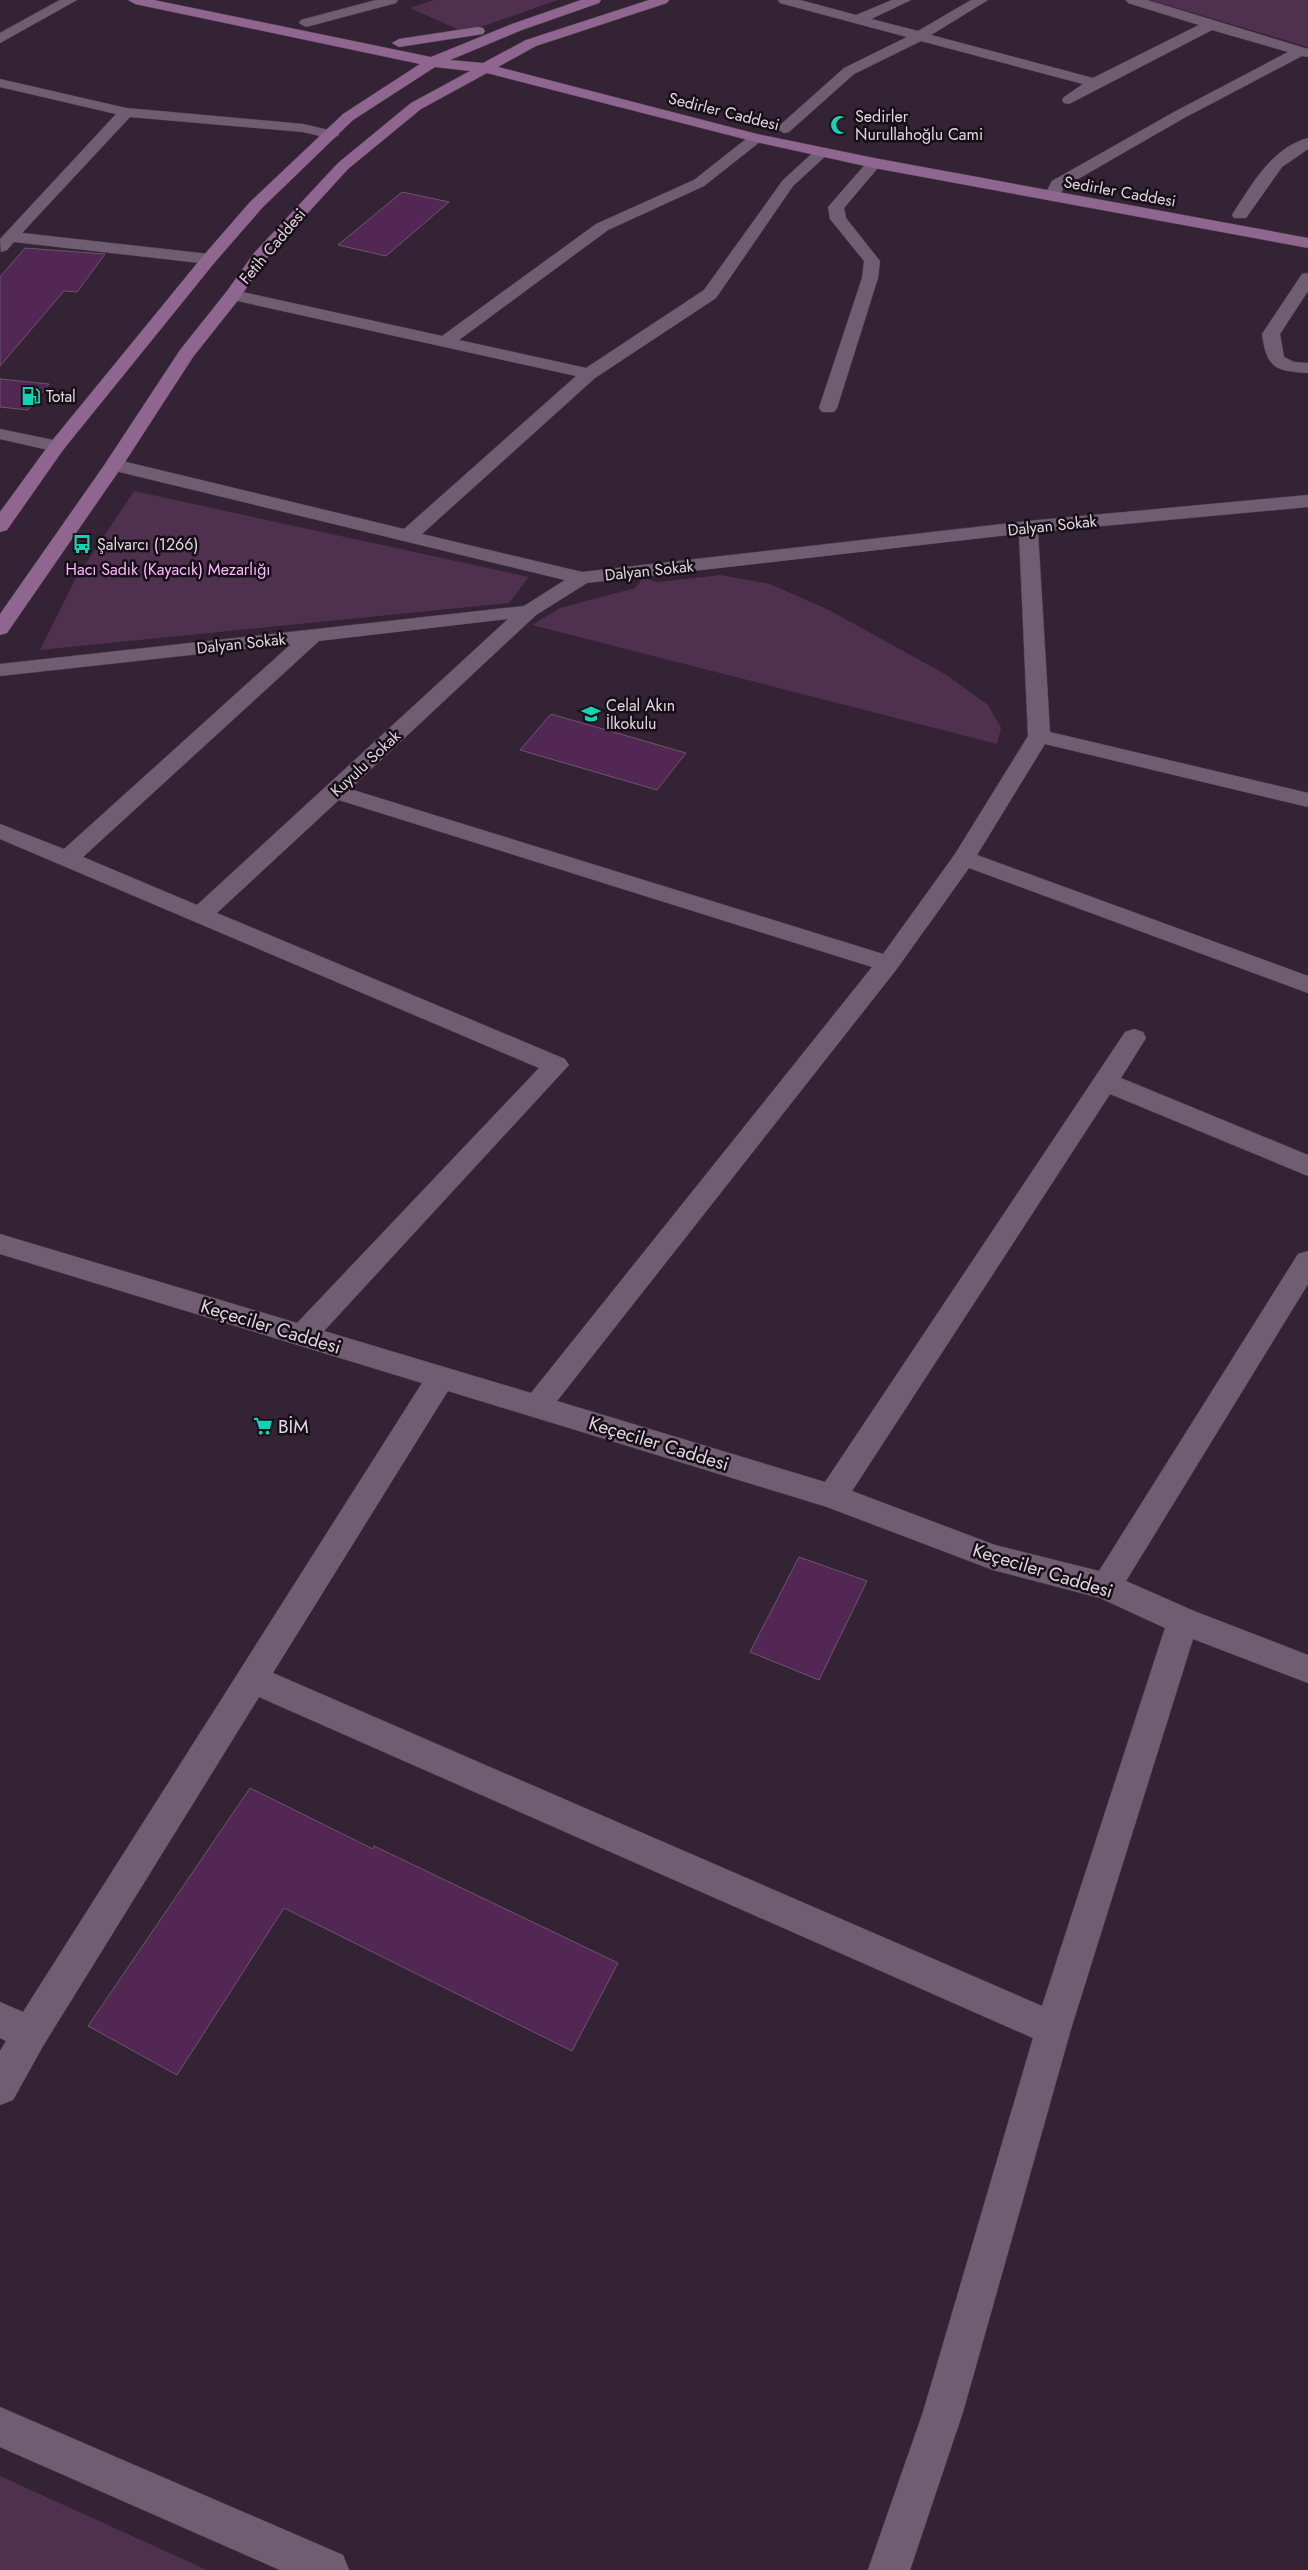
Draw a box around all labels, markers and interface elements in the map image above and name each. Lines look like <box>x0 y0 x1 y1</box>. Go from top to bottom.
street label: Sedirler Caddesi <box>666 87 782 136</box>
place label: Sedirler Nurullahoğlu Cami <box>855 105 983 146</box>
mosque icon: Sedirler Nurullahoğlu Cami <box>829 114 851 136</box>
street label: Sedirler Caddesi <box>1062 170 1178 213</box>
street label: Fetih Caddesi <box>234 203 311 289</box>
fuel station icon: Total <box>20 385 42 407</box>
place label: Total <box>46 385 76 408</box>
street label: Dalyan Sokak <box>1006 509 1099 542</box>
bus stop icon: Şalvarcı (1266) <box>71 533 93 555</box>
place label: Şalvarcı (1266) <box>97 533 198 556</box>
street label: Dalyan Sokak <box>603 554 696 587</box>
park label: Hacı Sadık (Kayacık) Mezarlığı <box>66 558 270 581</box>
street label: Dalyan Sokak <box>195 627 288 660</box>
place label: Celal Akın İlkokulu <box>606 694 675 735</box>
school or university icon: Celal Akın İlkokulu <box>580 703 602 725</box>
street label: Kuyulu Sokak <box>325 724 406 802</box>
street label: Keçeciler Caddesi <box>197 1292 344 1361</box>
street label: Keçeciler Caddesi <box>585 1409 732 1478</box>
place label: BİM <box>278 1413 309 1440</box>
supermarket icon: BİM <box>252 1415 274 1437</box>
street label: Keçeciler Caddesi <box>969 1536 1116 1605</box>

